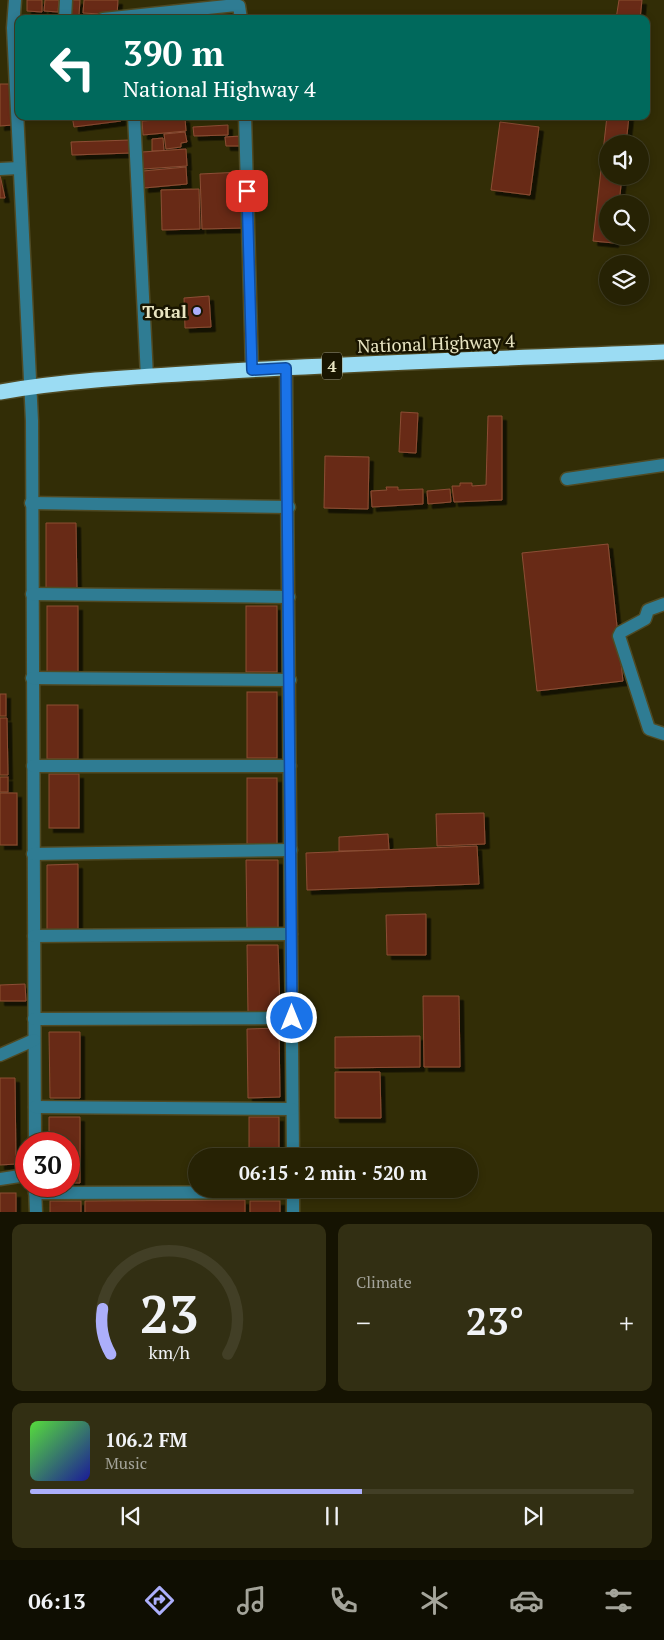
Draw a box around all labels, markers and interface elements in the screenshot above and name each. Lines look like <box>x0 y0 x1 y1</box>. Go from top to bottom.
text: 390 m <box>123 30 224 76</box>
icon: left <box>40 35 105 100</box>
text: National Highway 4 <box>123 74 316 103</box>
map controls <box>599 135 649 305</box>
button: sound <box>599 135 649 185</box>
pin <box>226 170 268 212</box>
icon: arrive <box>233 177 261 205</box>
button: search <box>599 195 649 245</box>
button: layers <box>599 255 649 305</box>
place label: Total <box>142 299 187 323</box>
marker: Total <box>191 305 203 317</box>
street label: National Highway 4 <box>357 328 516 358</box>
road number: 4 <box>322 352 342 380</box>
position arrow <box>265 991 317 1043</box>
speed limit sign: 30 <box>15 1132 80 1197</box>
text: 06:15 · 2 min · 520 m <box>239 1160 427 1185</box>
text: Climate <box>356 1271 412 1293</box>
text: 23 <box>140 1279 198 1348</box>
text: 23° <box>466 1296 524 1346</box>
text: − <box>356 1304 371 1341</box>
text: + <box>619 1304 634 1341</box>
text: km/h <box>148 1340 190 1364</box>
text: 106.2 FM <box>105 1427 187 1452</box>
text: Music <box>105 1452 147 1474</box>
icon: previous <box>117 1502 145 1530</box>
icon: pause <box>318 1502 346 1530</box>
icon: next <box>519 1502 547 1530</box>
icon: directions <box>142 1583 177 1618</box>
icon: music <box>234 1583 269 1618</box>
icon: phone <box>326 1583 361 1618</box>
icon: climate <box>417 1583 452 1618</box>
icon: car <box>509 1583 544 1618</box>
icon: filters <box>601 1583 636 1618</box>
text: 06:13 <box>28 1586 86 1615</box>

